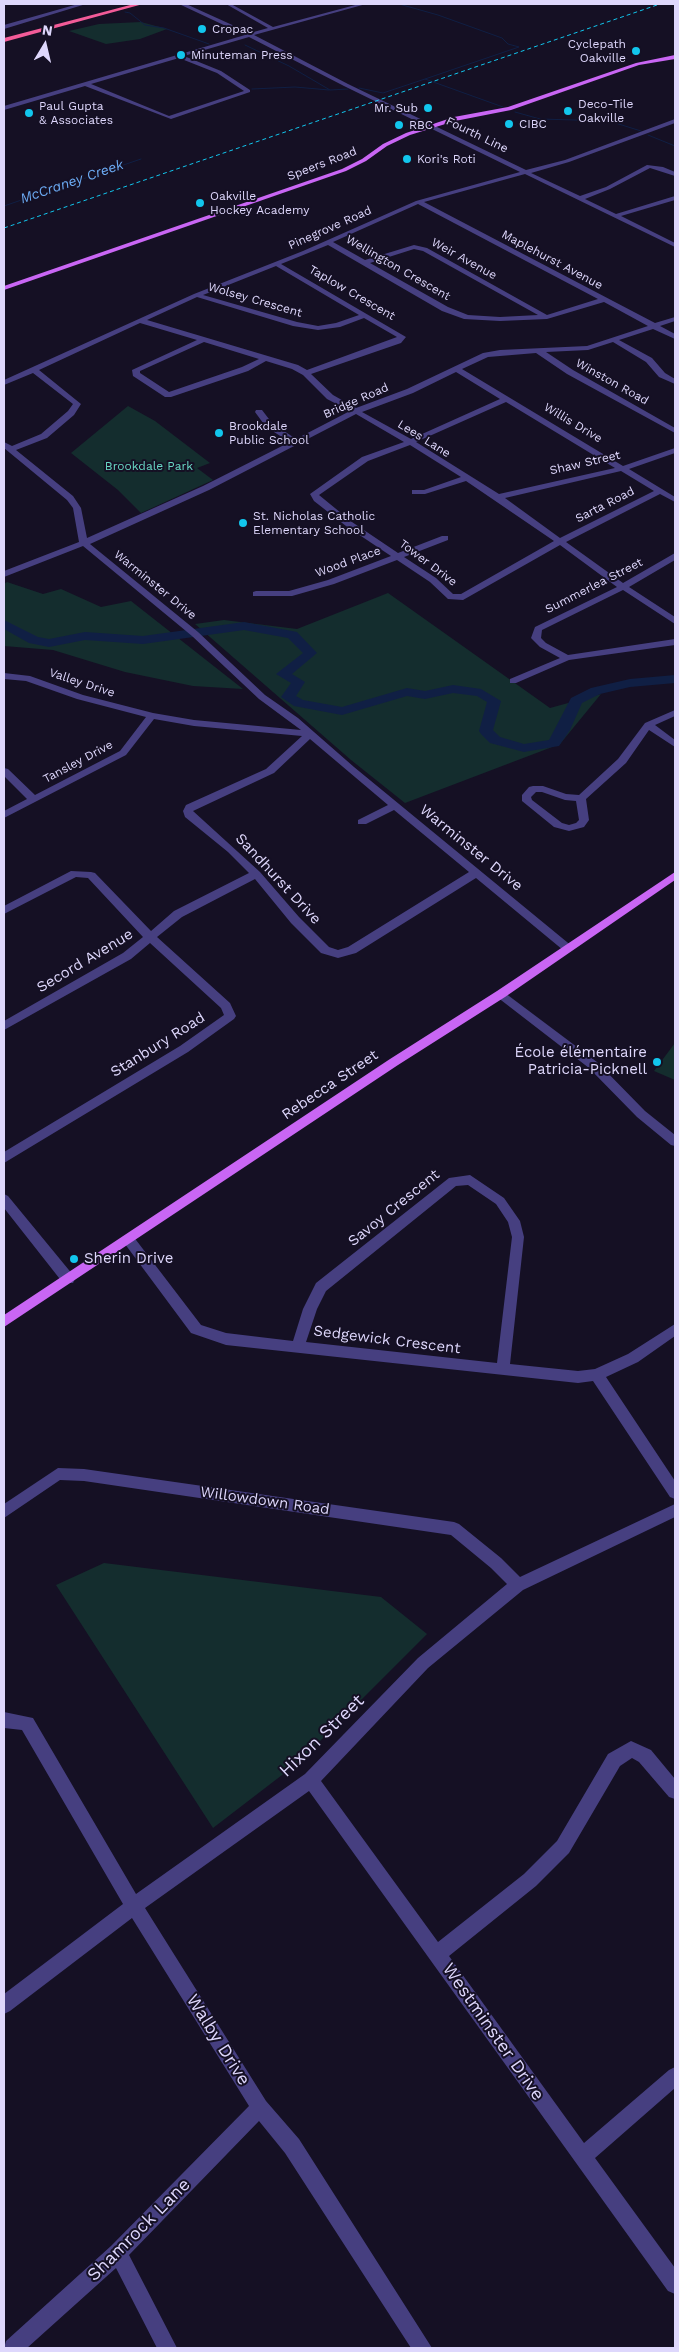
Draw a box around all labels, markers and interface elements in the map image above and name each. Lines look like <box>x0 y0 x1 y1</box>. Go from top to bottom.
north arrow <box>20 20 70 70</box>
text: N <box>41 21 54 39</box>
place label: Cropac <box>212 22 253 36</box>
marker: Cropac <box>196 23 208 35</box>
place label: Cyclepath Oakville <box>568 37 626 65</box>
marker: Cyclepath Oakville <box>630 45 642 57</box>
place label: Minuteman Press <box>191 48 293 62</box>
marker: Minuteman Press <box>175 49 187 61</box>
place label: Deco-Tile Oakville <box>578 97 633 125</box>
place label: Paul Gupta & Associates <box>39 99 113 127</box>
place label: Mr. Sub <box>374 101 418 115</box>
marker: Mr. Sub <box>422 102 434 114</box>
marker: Deco-Tile Oakville <box>562 105 574 117</box>
marker: Paul Gupta & Associates <box>23 107 35 119</box>
street label: Fourth Line <box>444 114 510 156</box>
place label: CIBC <box>519 117 547 131</box>
place label: RBC <box>409 118 433 132</box>
marker: CIBC <box>503 118 515 130</box>
marker: RBC <box>393 119 405 131</box>
street label: Speers Road <box>285 144 359 184</box>
place label: Kori's Roti <box>417 152 476 166</box>
marker: Kori's Roti <box>401 153 413 165</box>
water label: McCraney Creek <box>18 156 126 208</box>
place label: Oakville Hockey Academy <box>210 189 309 217</box>
marker: Oakville Hockey Academy <box>194 197 206 209</box>
street label: Pinegrove Road <box>286 203 374 253</box>
street label: Maplehurst Avenue <box>499 227 605 293</box>
street label: Wellington Crescent <box>343 232 453 304</box>
street label: Weir Avenue <box>429 235 499 283</box>
street label: Taplow Crescent <box>306 262 398 324</box>
street label: Wolsey Crescent <box>206 280 304 320</box>
street label: Winston Road <box>573 356 651 408</box>
street label: Bridge Road <box>321 380 391 422</box>
street label: Willis Drive <box>541 400 605 446</box>
street label: Lees Lane <box>395 417 453 461</box>
place label: Brookdale Public School <box>229 419 309 447</box>
marker: Brookdale Public School <box>213 427 225 439</box>
street label: Shaw Street <box>548 448 622 478</box>
park label: Brookdale Park <box>105 459 193 473</box>
street label: Sarta Road <box>573 484 637 526</box>
place label: St. Nicholas Catholic Elementary School <box>253 509 375 537</box>
marker: St. Nicholas Catholic Elementary School <box>237 517 249 529</box>
street label: Tower Drive <box>396 537 460 589</box>
street label: Wood Place <box>313 544 383 580</box>
street label: Warminster Drive <box>111 547 199 623</box>
street label: Summerlea Street <box>543 555 645 617</box>
street label: Valley Drive <box>47 666 117 700</box>
street label: Tansley Drive <box>41 738 115 786</box>
street label: Warminster Drive <box>416 801 526 895</box>
street label: Sandhurst Drive <box>231 830 325 928</box>
street label: Secord Avenue <box>34 925 136 997</box>
street label: Stanbury Road <box>107 1009 209 1081</box>
place label: École élémentaire Patricia-Picknell <box>515 1044 647 1079</box>
street label: Rebecca Street <box>279 1046 381 1124</box>
marker: École élémentaire Patricia-Picknell <box>651 1056 663 1068</box>
street label: Savoy Crescent <box>345 1166 443 1250</box>
place label: Sherin Drive <box>84 1250 173 1268</box>
marker: Sherin Drive <box>68 1253 80 1265</box>
street label: Sedgewick Crescent <box>312 1322 462 1358</box>
street label: Willowdown Road <box>199 1483 331 1519</box>
street label: Hixon Street <box>275 1690 369 1782</box>
street label: Westminster Drive <box>437 1959 549 2105</box>
street label: Walby Drive <box>181 1990 255 2090</box>
street label: Shamrock Lane <box>83 2174 195 2286</box>

